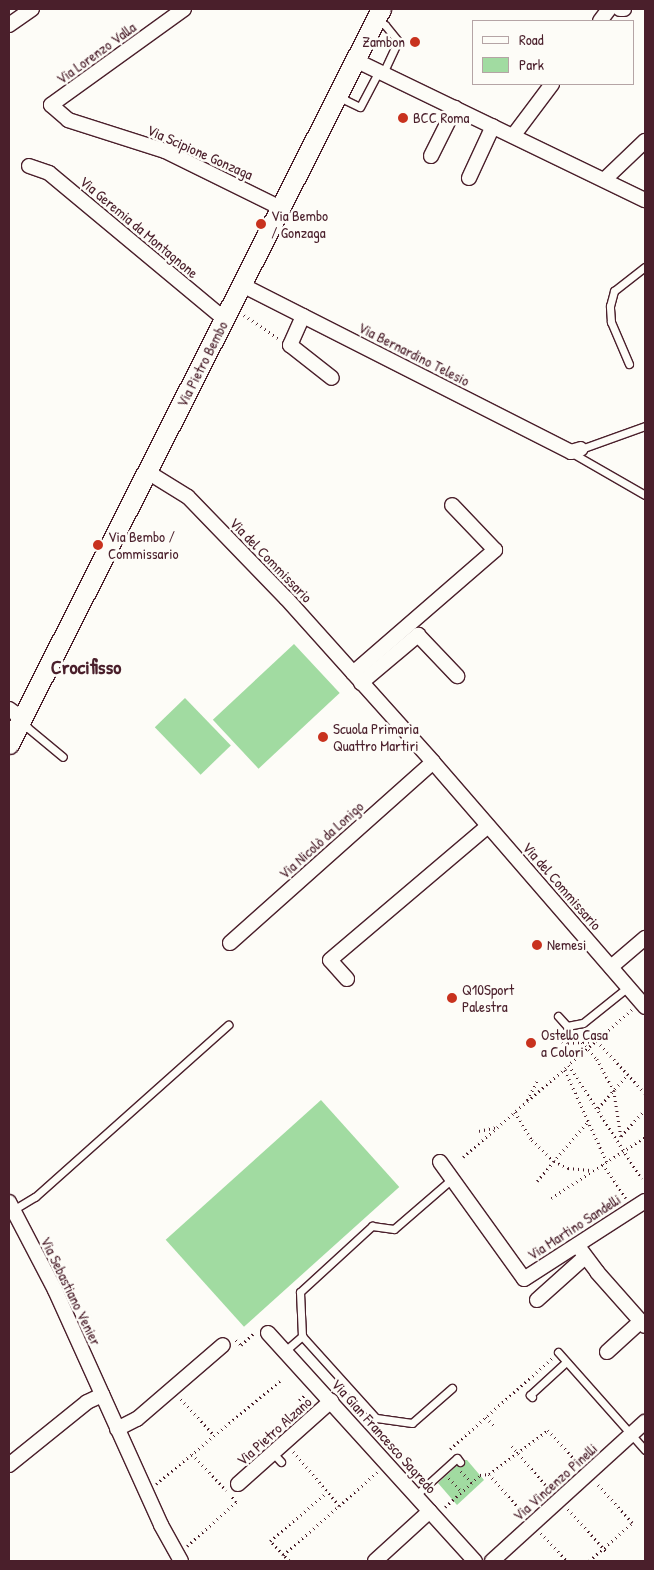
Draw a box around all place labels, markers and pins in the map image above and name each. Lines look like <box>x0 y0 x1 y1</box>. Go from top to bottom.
place label: Zambon <box>362 33 405 51</box>
marker: Zambon <box>409 36 421 48</box>
place label: BCC Roma <box>413 109 469 127</box>
marker: BCC Roma <box>397 112 409 124</box>
place label: Via Bembo / Gonzaga <box>271 206 328 241</box>
marker: Via Bembo / Gonzaga <box>255 218 267 230</box>
place label: Via Bembo / Commissario <box>108 527 179 562</box>
marker: Via Bembo / Commissario <box>92 539 104 551</box>
place label: Scuola Primaria Quattro Martiri <box>333 719 419 754</box>
marker: Scuola Primaria Quattro Martiri <box>317 731 329 743</box>
place label: Nemesi <box>547 936 586 954</box>
marker: Nemesi <box>531 939 543 951</box>
place label: Q10Sport Palestra <box>462 980 514 1015</box>
marker: Q10Sport Palestra <box>446 992 458 1004</box>
place label: Ostello Casa a Colori <box>541 1025 608 1060</box>
marker: Ostello Casa a Colori <box>525 1037 537 1049</box>

